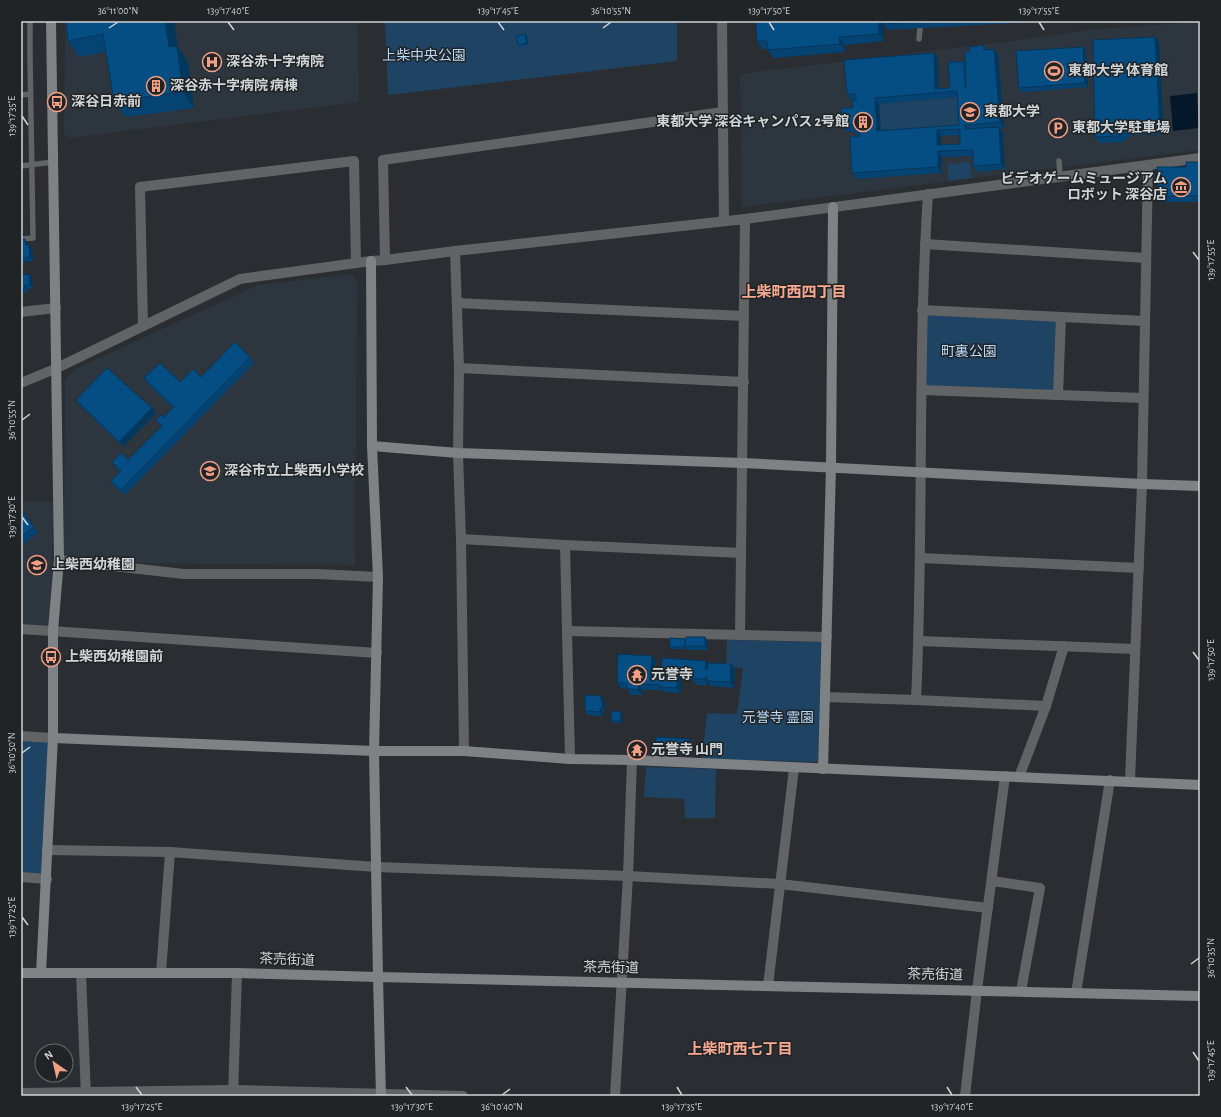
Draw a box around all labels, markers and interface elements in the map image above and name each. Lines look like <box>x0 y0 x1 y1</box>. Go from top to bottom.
text: 36°11'00"N <box>98 6 138 16</box>
text: 139°17'40"E <box>207 6 249 16</box>
text: 139°17'45"E <box>477 6 519 16</box>
text: 36°10'55"N <box>591 6 631 16</box>
text: 139°17'50"E <box>748 6 790 16</box>
text: 139°17'55"E <box>1019 6 1059 16</box>
park label: 上柴中央公園 <box>382 48 466 63</box>
hospital icon: 深谷赤十字病院 <box>201 51 223 73</box>
place label: 深谷赤十字病院 <box>226 54 324 69</box>
sports icon: 東都大学 体育館 <box>1043 60 1065 82</box>
place label: 東都大学 体育館 <box>1068 63 1168 78</box>
building icon: 深谷赤十字病院 病棟 <box>145 75 167 97</box>
place label: 深谷赤十字病院 病棟 <box>170 77 298 93</box>
bus stop icon: 深谷日赤前 <box>46 91 68 113</box>
place label: 深谷日赤前 <box>71 93 141 109</box>
text: 139°17'35"E <box>7 96 17 136</box>
school or university icon: 東都大学 <box>959 101 981 123</box>
place label: 東都大学 <box>984 104 1040 119</box>
building icon: 東都大学 深谷キャンパス 2号館 <box>852 111 874 133</box>
place label: 東都大学 深谷キャンパス 2号館 <box>656 114 849 129</box>
parking icon: 東都大学駐車場 <box>1047 117 1069 139</box>
place label: 東都大学駐車場 <box>1072 120 1170 135</box>
place label: ビデオゲームミュージアム ロボット 深谷店 <box>1001 170 1167 202</box>
museum icon: ビデオゲームミュージアム ロボット 深谷店 <box>1170 176 1192 198</box>
text: 139°17'55"E <box>1206 240 1216 280</box>
district label: 上柴町西四丁目 <box>741 284 847 300</box>
park label: 町裏公園 <box>941 344 997 359</box>
text: 36°10'55"N <box>7 400 17 440</box>
school or university icon: 深谷市立上柴西小学校 <box>199 460 221 482</box>
place label: 深谷市立上柴西小学校 <box>224 463 364 478</box>
text: 139°17'30"E <box>7 496 17 538</box>
school or university icon: 上柴西幼稚園 <box>26 554 48 576</box>
place label: 上柴西幼稚園 <box>51 556 135 572</box>
text: 139°17'50"E <box>1206 639 1216 681</box>
bus stop icon: 上柴西幼稚園前 <box>40 646 62 668</box>
place label: 上柴西幼稚園前 <box>65 648 163 664</box>
temple icon: 元誉寺 <box>626 664 648 686</box>
place label: 元誉寺 <box>651 666 693 682</box>
park label: 元誉寺 霊園 <box>742 710 814 725</box>
text: 36°10'50"N <box>7 732 17 774</box>
temple icon: 元誉寺 山門 <box>626 739 648 761</box>
place label: 元誉寺 山門 <box>651 741 723 757</box>
text: 139°17'25"E <box>7 896 17 937</box>
text: 36°10'35"N <box>1206 938 1216 978</box>
street label: 茶売街道 <box>259 951 315 968</box>
street label: 茶売街道 <box>583 960 639 975</box>
street label: 茶売街道 <box>907 967 963 982</box>
text: 139°17'45"E <box>1206 1040 1216 1082</box>
district label: 上柴町西七丁目 <box>687 1041 793 1057</box>
north arrow <box>34 1043 74 1083</box>
text: N <box>42 1048 55 1062</box>
text: 139°17'25"E <box>122 1102 163 1112</box>
text: 139°17'30"E <box>391 1102 433 1112</box>
text: 36°10'40"N <box>481 1102 523 1112</box>
text: 139°17'35"E <box>662 1102 702 1112</box>
text: 139°17'40"E <box>931 1102 973 1112</box>

